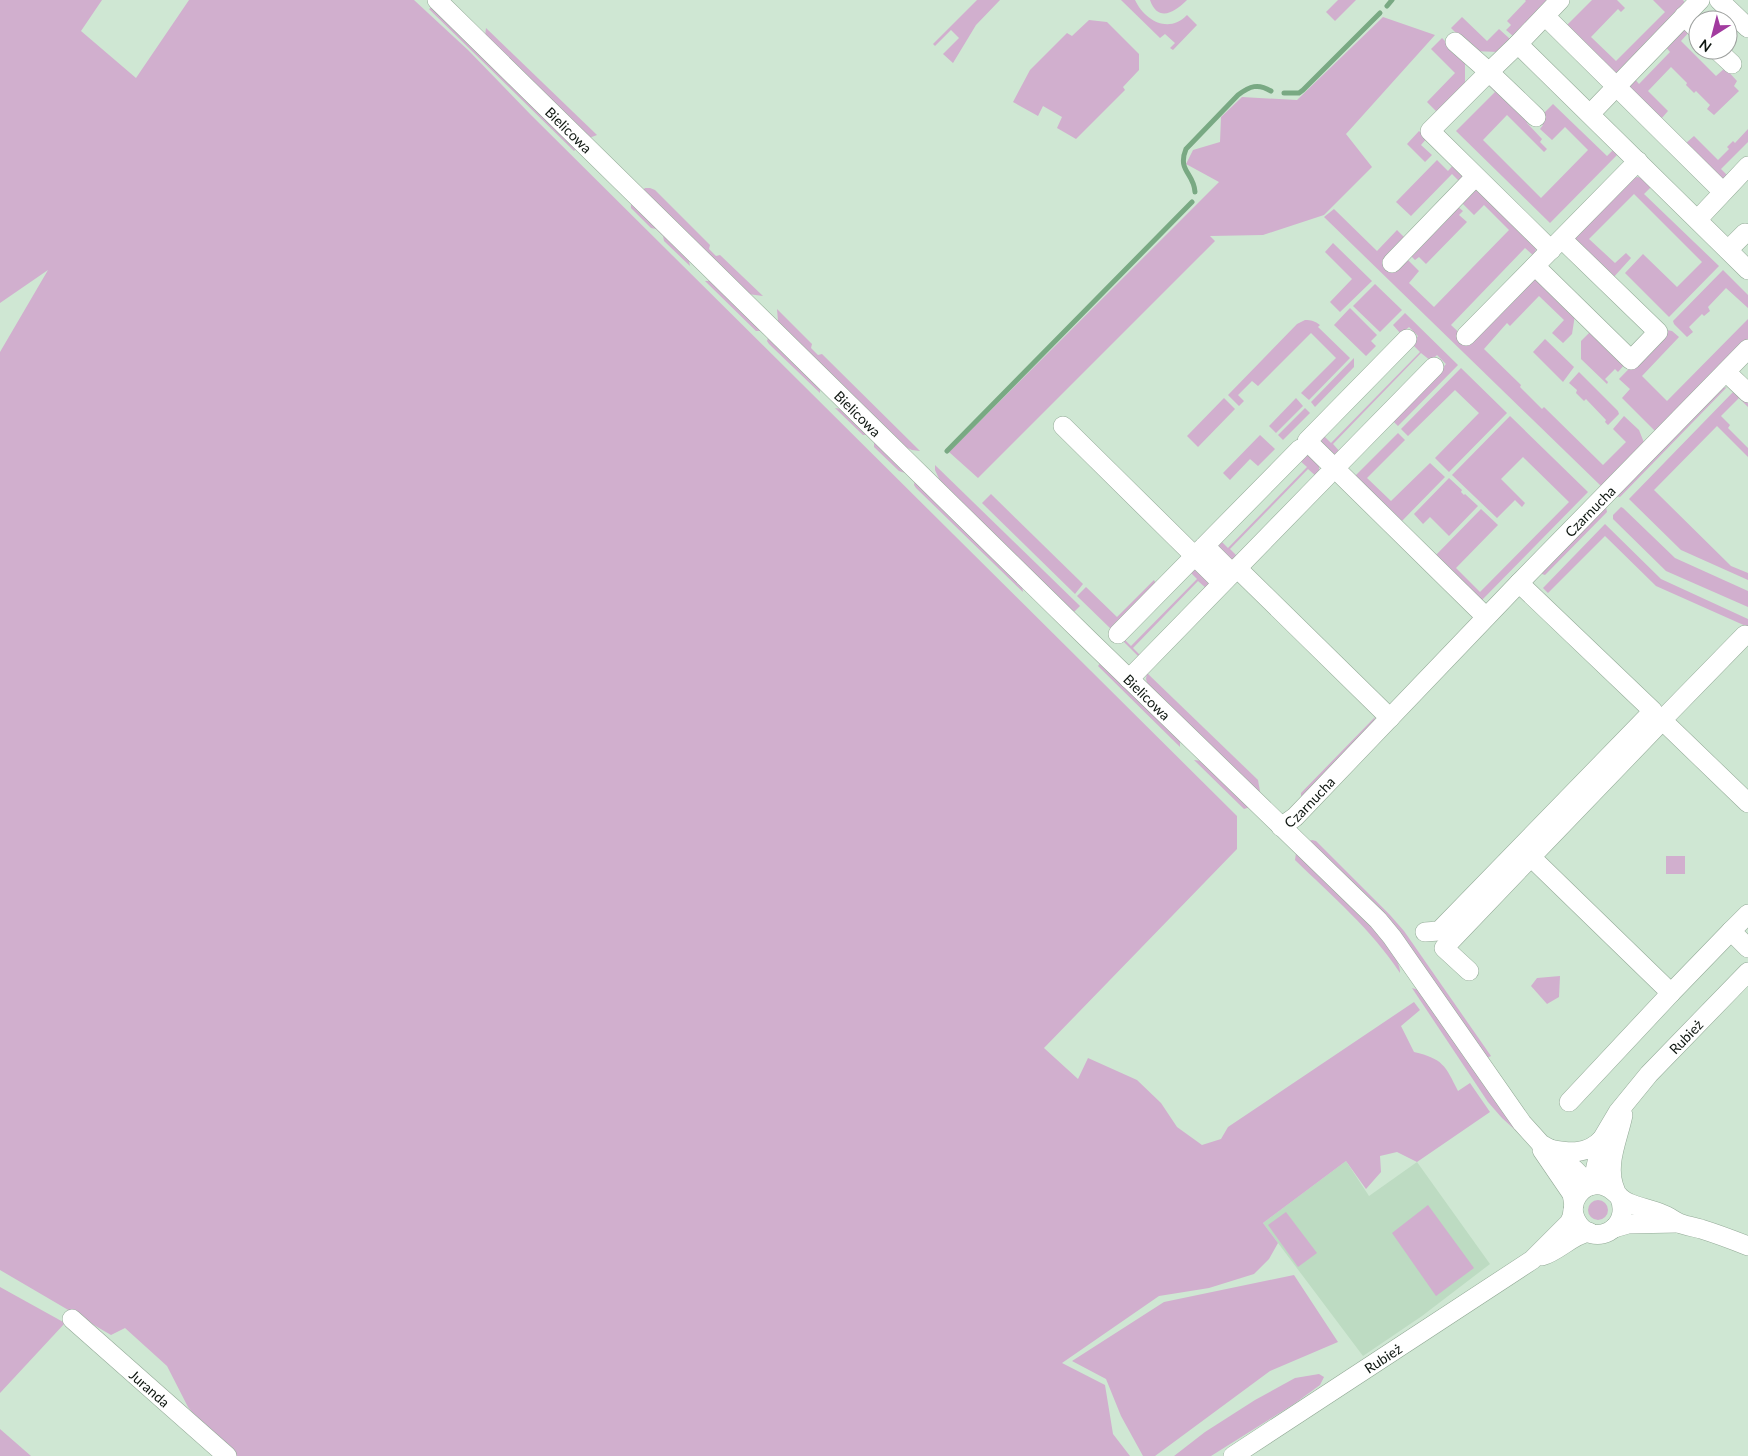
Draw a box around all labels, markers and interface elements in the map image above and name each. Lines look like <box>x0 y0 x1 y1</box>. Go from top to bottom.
north arrow <box>1688 10 1738 60</box>
text: N <box>1696 36 1714 56</box>
street label: Bielicowa <box>542 103 596 156</box>
street label: Bielicowa <box>831 387 885 440</box>
street label: Czarnucha <box>1561 482 1618 540</box>
street label: Bielicowa <box>1120 670 1174 723</box>
street label: Czarnucha <box>1281 773 1338 831</box>
street label: Rubież <box>1665 1016 1706 1057</box>
street label: Rubież <box>1361 1339 1405 1376</box>
street label: Juranda <box>126 1366 174 1410</box>

